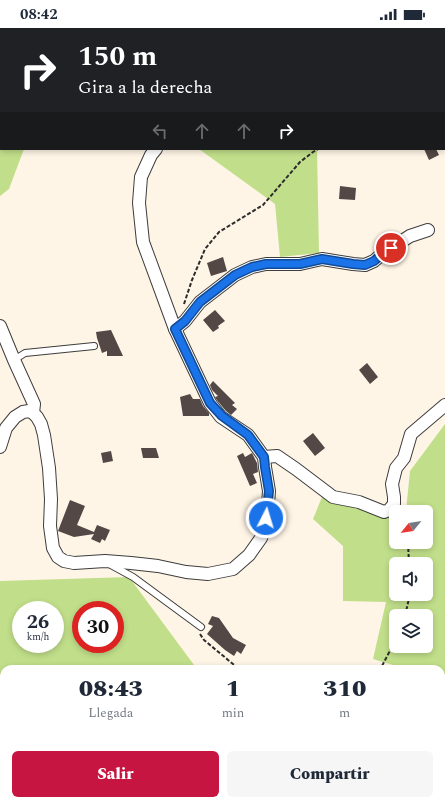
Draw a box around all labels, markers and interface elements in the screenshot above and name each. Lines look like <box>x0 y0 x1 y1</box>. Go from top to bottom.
text: 08:42 <box>20 3 58 26</box>
text: 150 m <box>78 35 157 78</box>
icon: right <box>12 44 64 96</box>
text: Gira a la derecha <box>78 74 212 101</box>
icon: left <box>149 120 171 142</box>
icon: ahead <box>191 120 213 142</box>
icon: ahead <box>233 120 255 142</box>
icon: right <box>275 120 297 142</box>
pin <box>374 231 408 265</box>
icon: arrive <box>380 237 402 259</box>
position arrow <box>245 497 287 539</box>
north arrow <box>389 505 433 549</box>
map controls <box>389 505 433 653</box>
button: sound <box>389 557 433 601</box>
speed limit sign: 30 <box>72 601 124 653</box>
text: 26 <box>27 607 49 637</box>
button: layers <box>389 609 433 653</box>
text: km/h <box>27 629 49 645</box>
text: 08:43 <box>79 671 143 707</box>
text: 1 <box>226 671 240 707</box>
text: 310 <box>323 671 366 707</box>
text: Llegada <box>88 703 133 723</box>
text: min <box>222 703 244 723</box>
text: m <box>339 703 350 723</box>
button: Salir <box>12 751 219 797</box>
button: Compartir <box>227 751 433 797</box>

